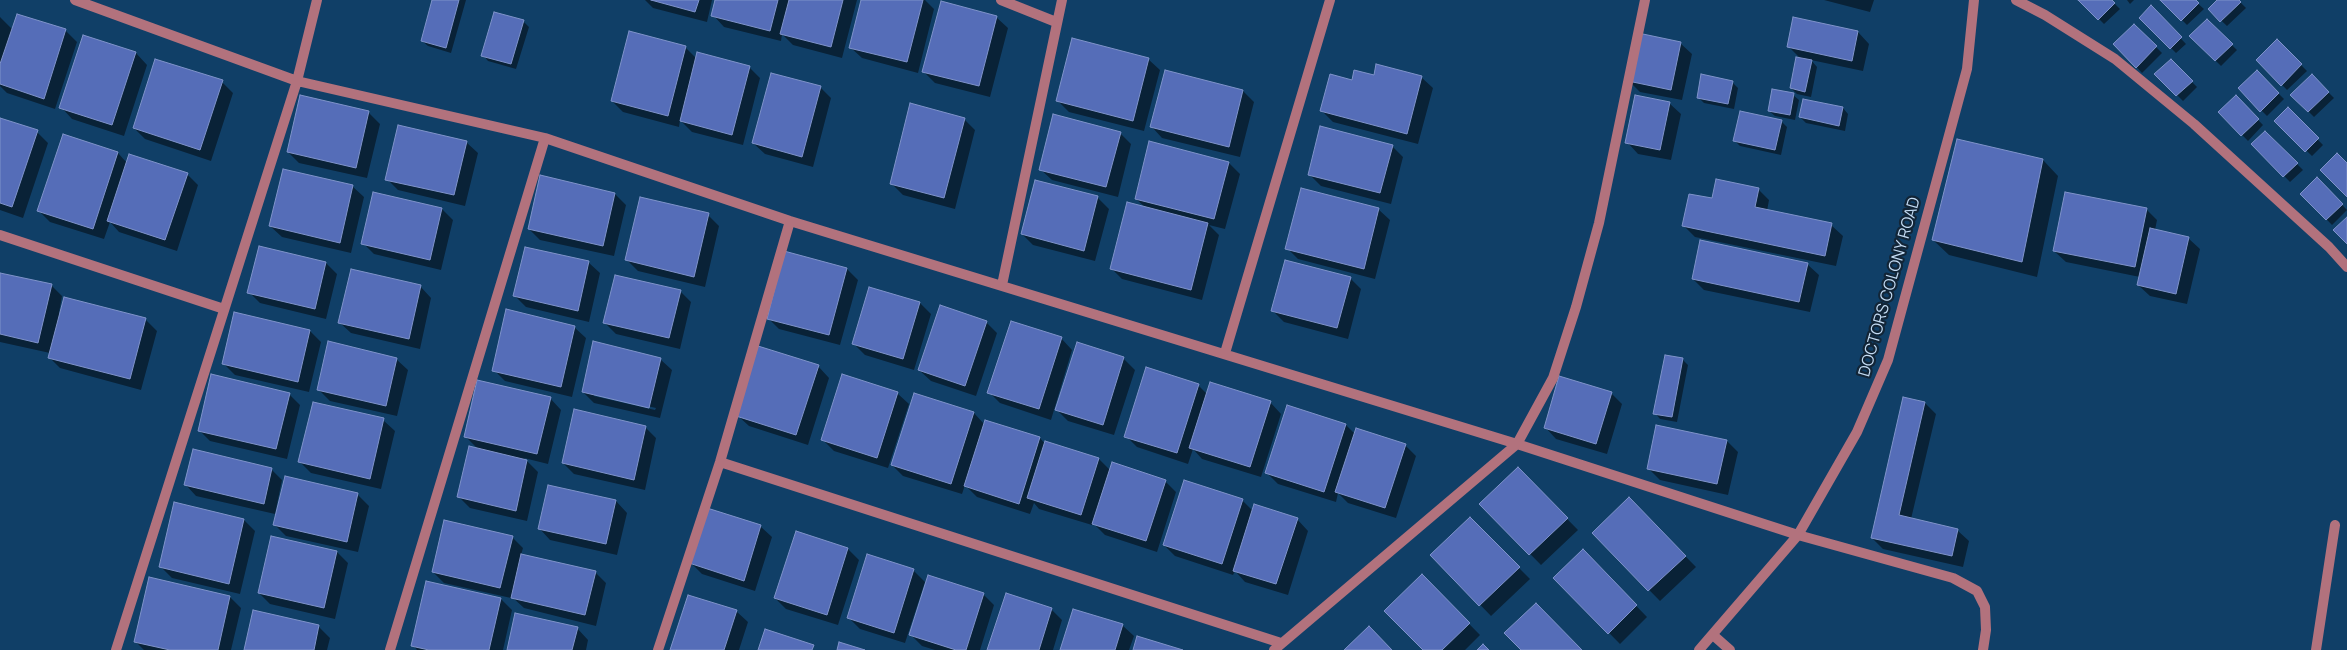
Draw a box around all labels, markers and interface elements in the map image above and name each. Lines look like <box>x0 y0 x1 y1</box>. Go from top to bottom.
street label: DOCTORS COLONY ROAD <box>1855 195 1925 379</box>

